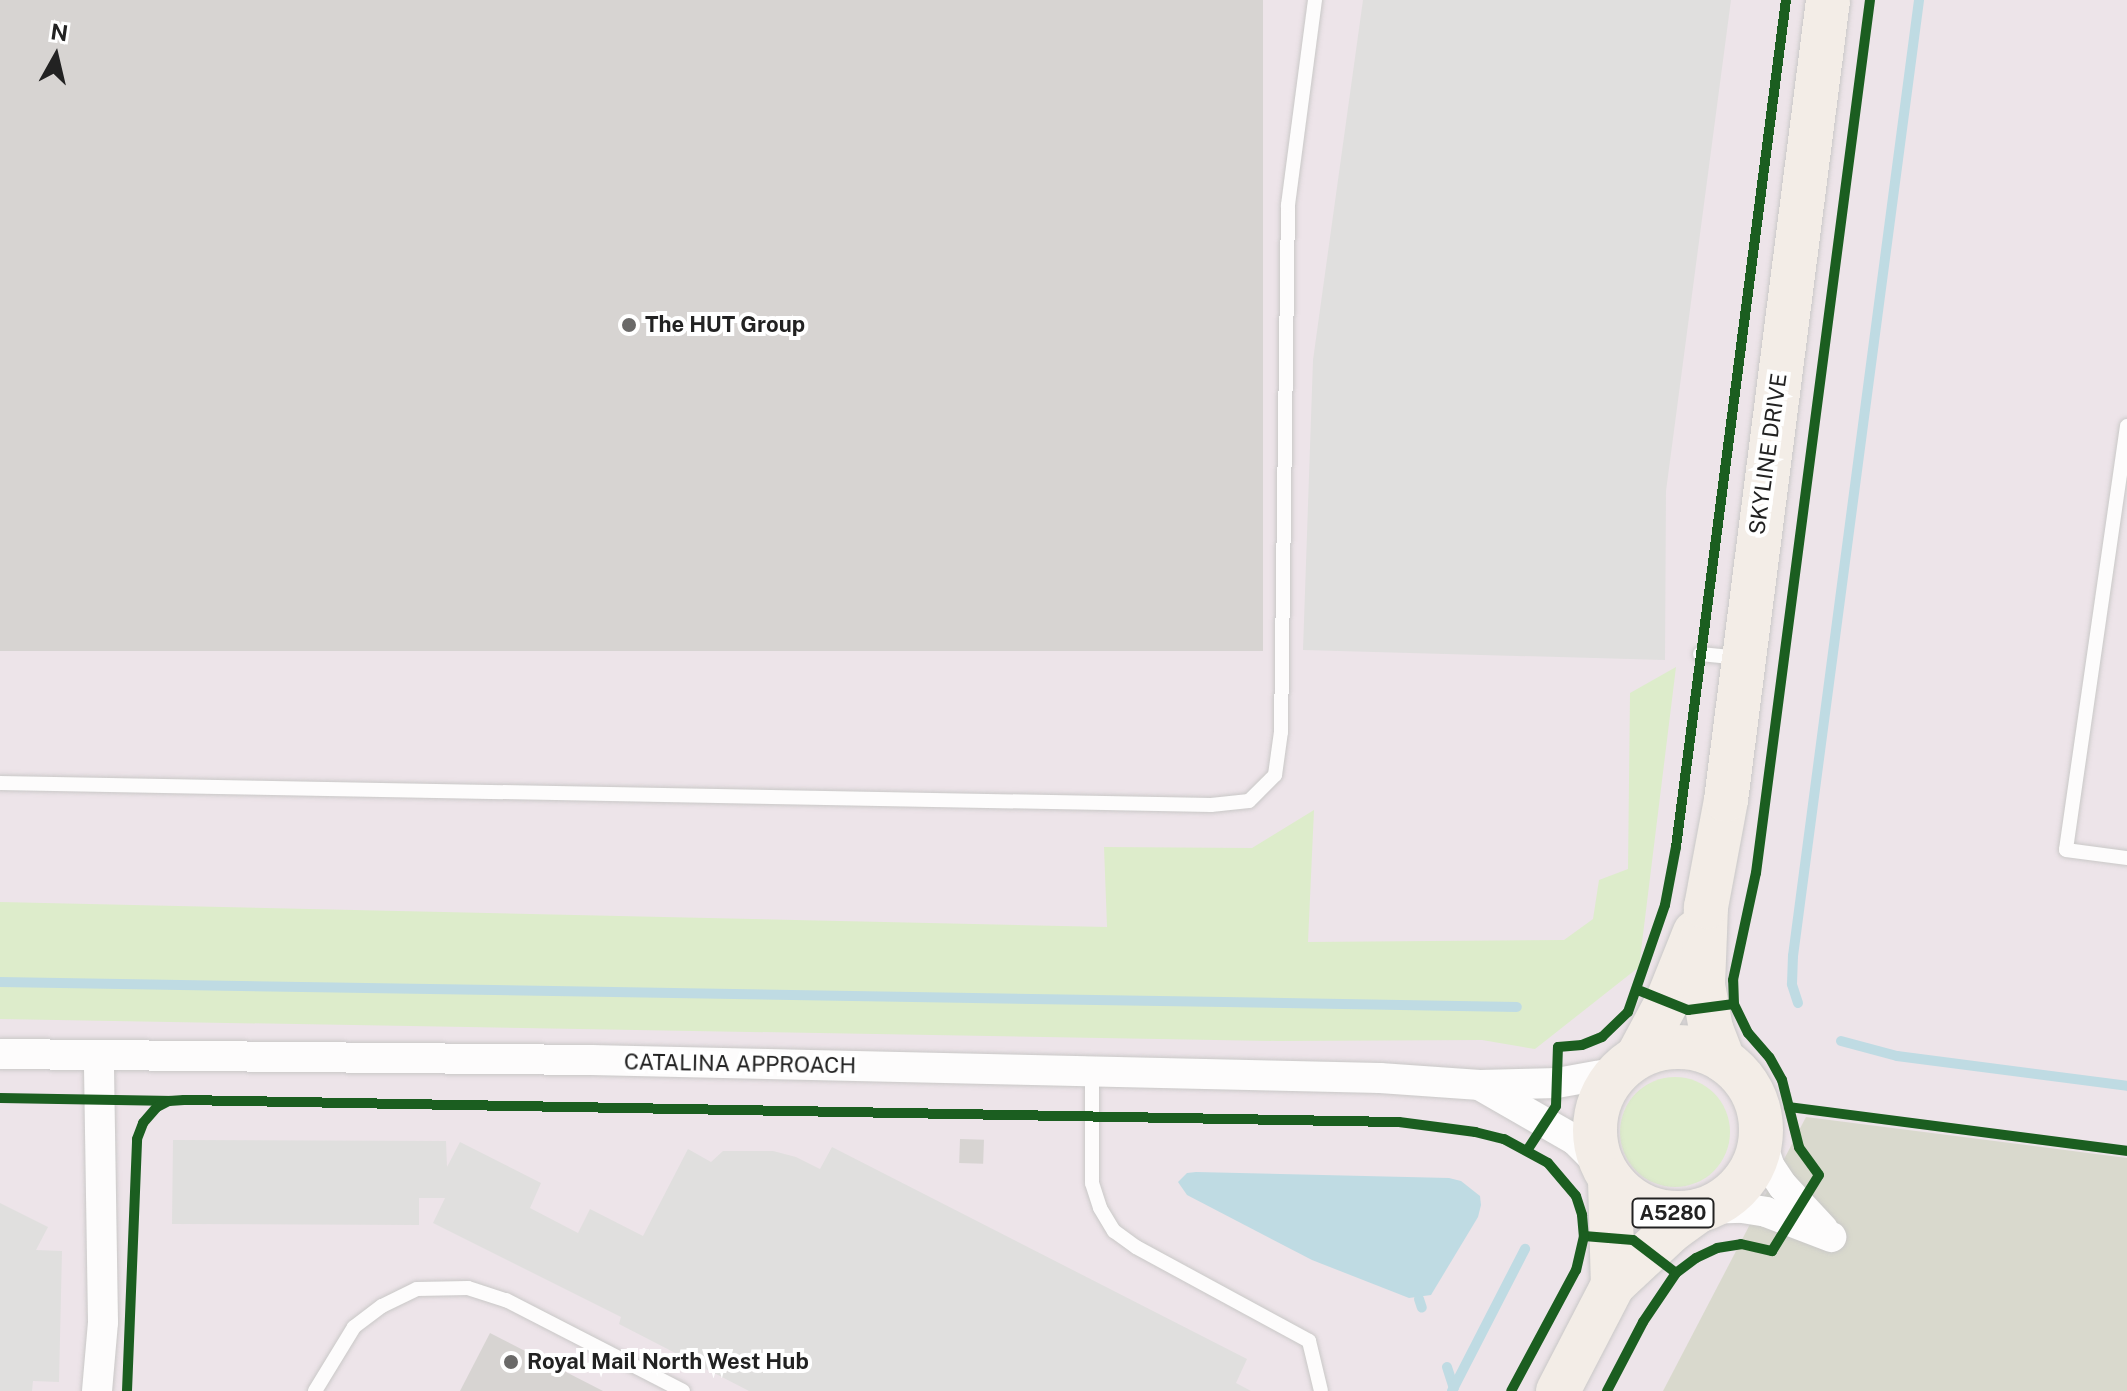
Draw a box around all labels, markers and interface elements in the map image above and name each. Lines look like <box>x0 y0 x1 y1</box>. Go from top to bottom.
north arrow <box>16 16 96 96</box>
text: N <box>49 18 70 46</box>
place label: The HUT Group <box>645 312 805 338</box>
marker: The HUT Group <box>620 316 638 334</box>
street label: SKYLINE DRIVE <box>1744 372 1792 536</box>
street label: CATALINA APPROACH <box>624 1049 856 1079</box>
road number: A5280 <box>1631 1197 1715 1229</box>
place label: Royal Mail North West Hub <box>527 1349 809 1375</box>
marker: Royal Mail North West Hub <box>502 1353 520 1371</box>

